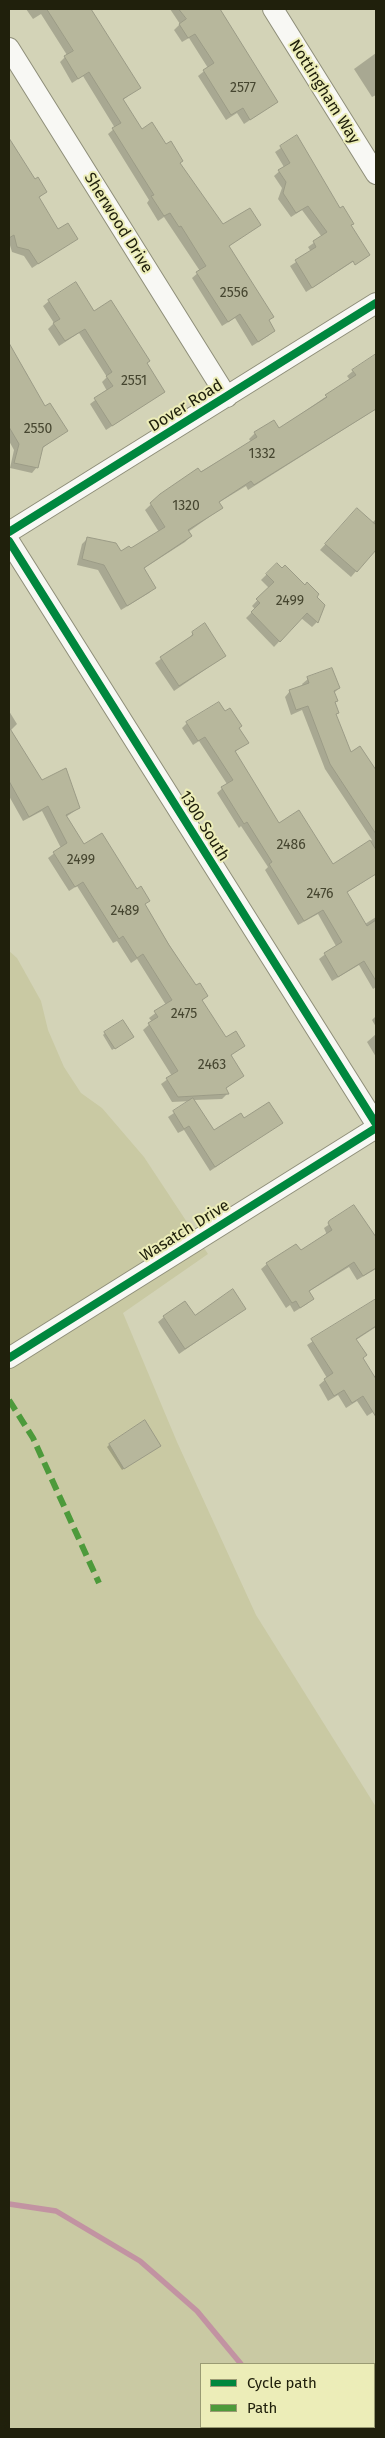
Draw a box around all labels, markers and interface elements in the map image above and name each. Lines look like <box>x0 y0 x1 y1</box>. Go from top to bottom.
street label: Nottingham Way <box>284 36 364 148</box>
house number: 2577 <box>230 80 256 96</box>
street label: Sherwood Drive <box>80 169 156 277</box>
house number: 2556 <box>220 285 248 301</box>
house number: 2551 <box>121 373 147 389</box>
street label: Dover Road <box>146 376 226 436</box>
house number: 2550 <box>24 421 52 437</box>
house number: 1332 <box>249 446 275 462</box>
house number: 1320 <box>172 498 200 514</box>
house number: 2499 <box>276 593 304 609</box>
street label: 1300 South <box>175 787 233 865</box>
house number: 2486 <box>276 837 306 853</box>
house number: 2499 <box>67 852 95 868</box>
house number: 2476 <box>306 886 334 902</box>
house number: 2489 <box>111 903 139 919</box>
house number: 2475 <box>171 1006 197 1022</box>
house number: 2463 <box>198 1057 226 1073</box>
street label: Wasatch Drive <box>137 1196 233 1266</box>
legend <box>200 2363 375 2428</box>
text: Cycle path <box>247 2374 317 2392</box>
text: Path <box>247 2399 277 2417</box>

